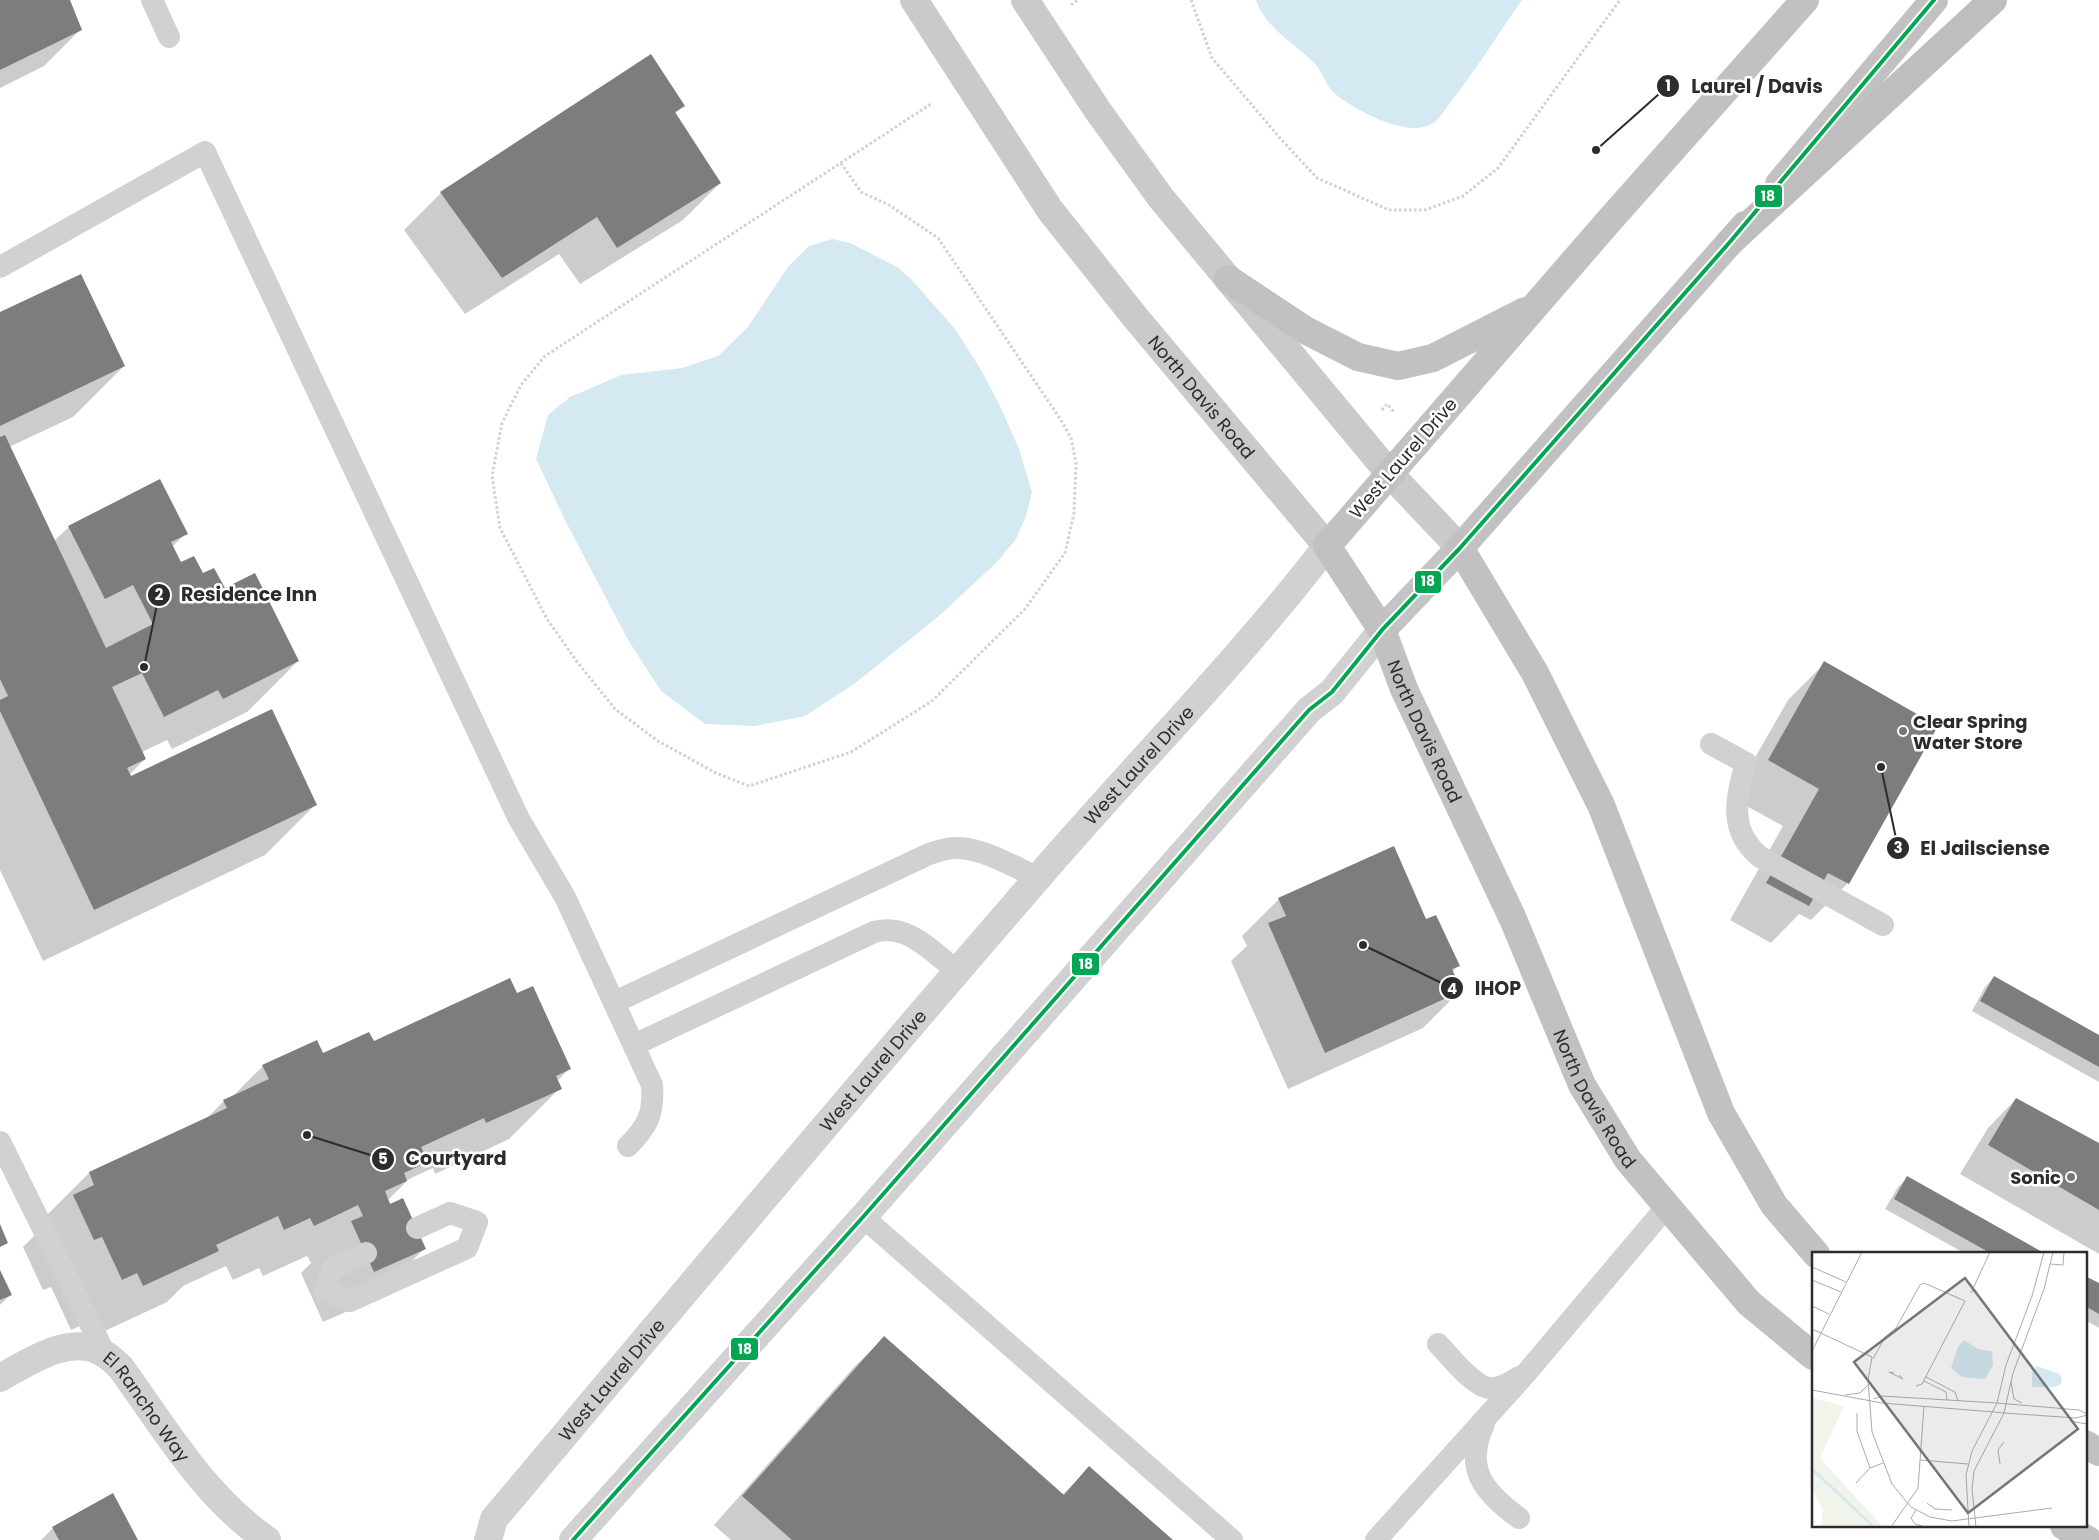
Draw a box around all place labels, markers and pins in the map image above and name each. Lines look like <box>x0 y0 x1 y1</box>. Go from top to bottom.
callout: Laurel / Davis <box>1656 69 1833 103</box>
callout: Residence Inn <box>146 578 327 612</box>
place label: Clear Spring Water Store <box>1913 709 2028 755</box>
marker: Clear Spring Water Store <box>1897 725 1909 737</box>
callout: El Jailsciense <box>1886 831 2060 865</box>
callout: IHOP <box>1439 971 1531 1005</box>
callout: Courtyard <box>371 1142 517 1176</box>
place label: Sonic <box>2010 1165 2061 1190</box>
marker: Sonic <box>2065 1171 2077 1183</box>

